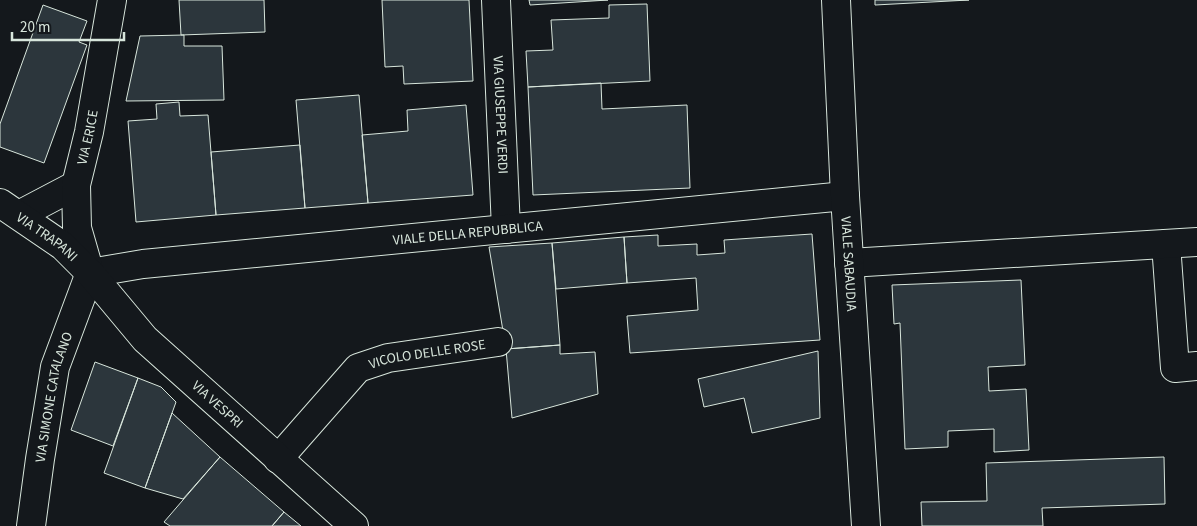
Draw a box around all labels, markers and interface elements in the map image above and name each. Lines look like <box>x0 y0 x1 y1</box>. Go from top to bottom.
scale bar <box>12 10 125 42</box>
text: 20 m <box>20 17 50 38</box>
street label: VIA GIUSEPPE VERDI <box>487 55 513 175</box>
street label: VIA ERICE <box>72 108 104 167</box>
street label: VIA TRAPANI <box>12 208 82 266</box>
street label: VIALE DELLA REPUBBLICA <box>392 216 544 251</box>
street label: VIALE SABAUDIA <box>835 216 861 312</box>
street label: VIA SIMONE CATALANO <box>31 329 78 464</box>
street label: VICOLO DELLE ROSE <box>366 335 487 375</box>
street label: VIA VESPRI <box>187 376 247 433</box>

